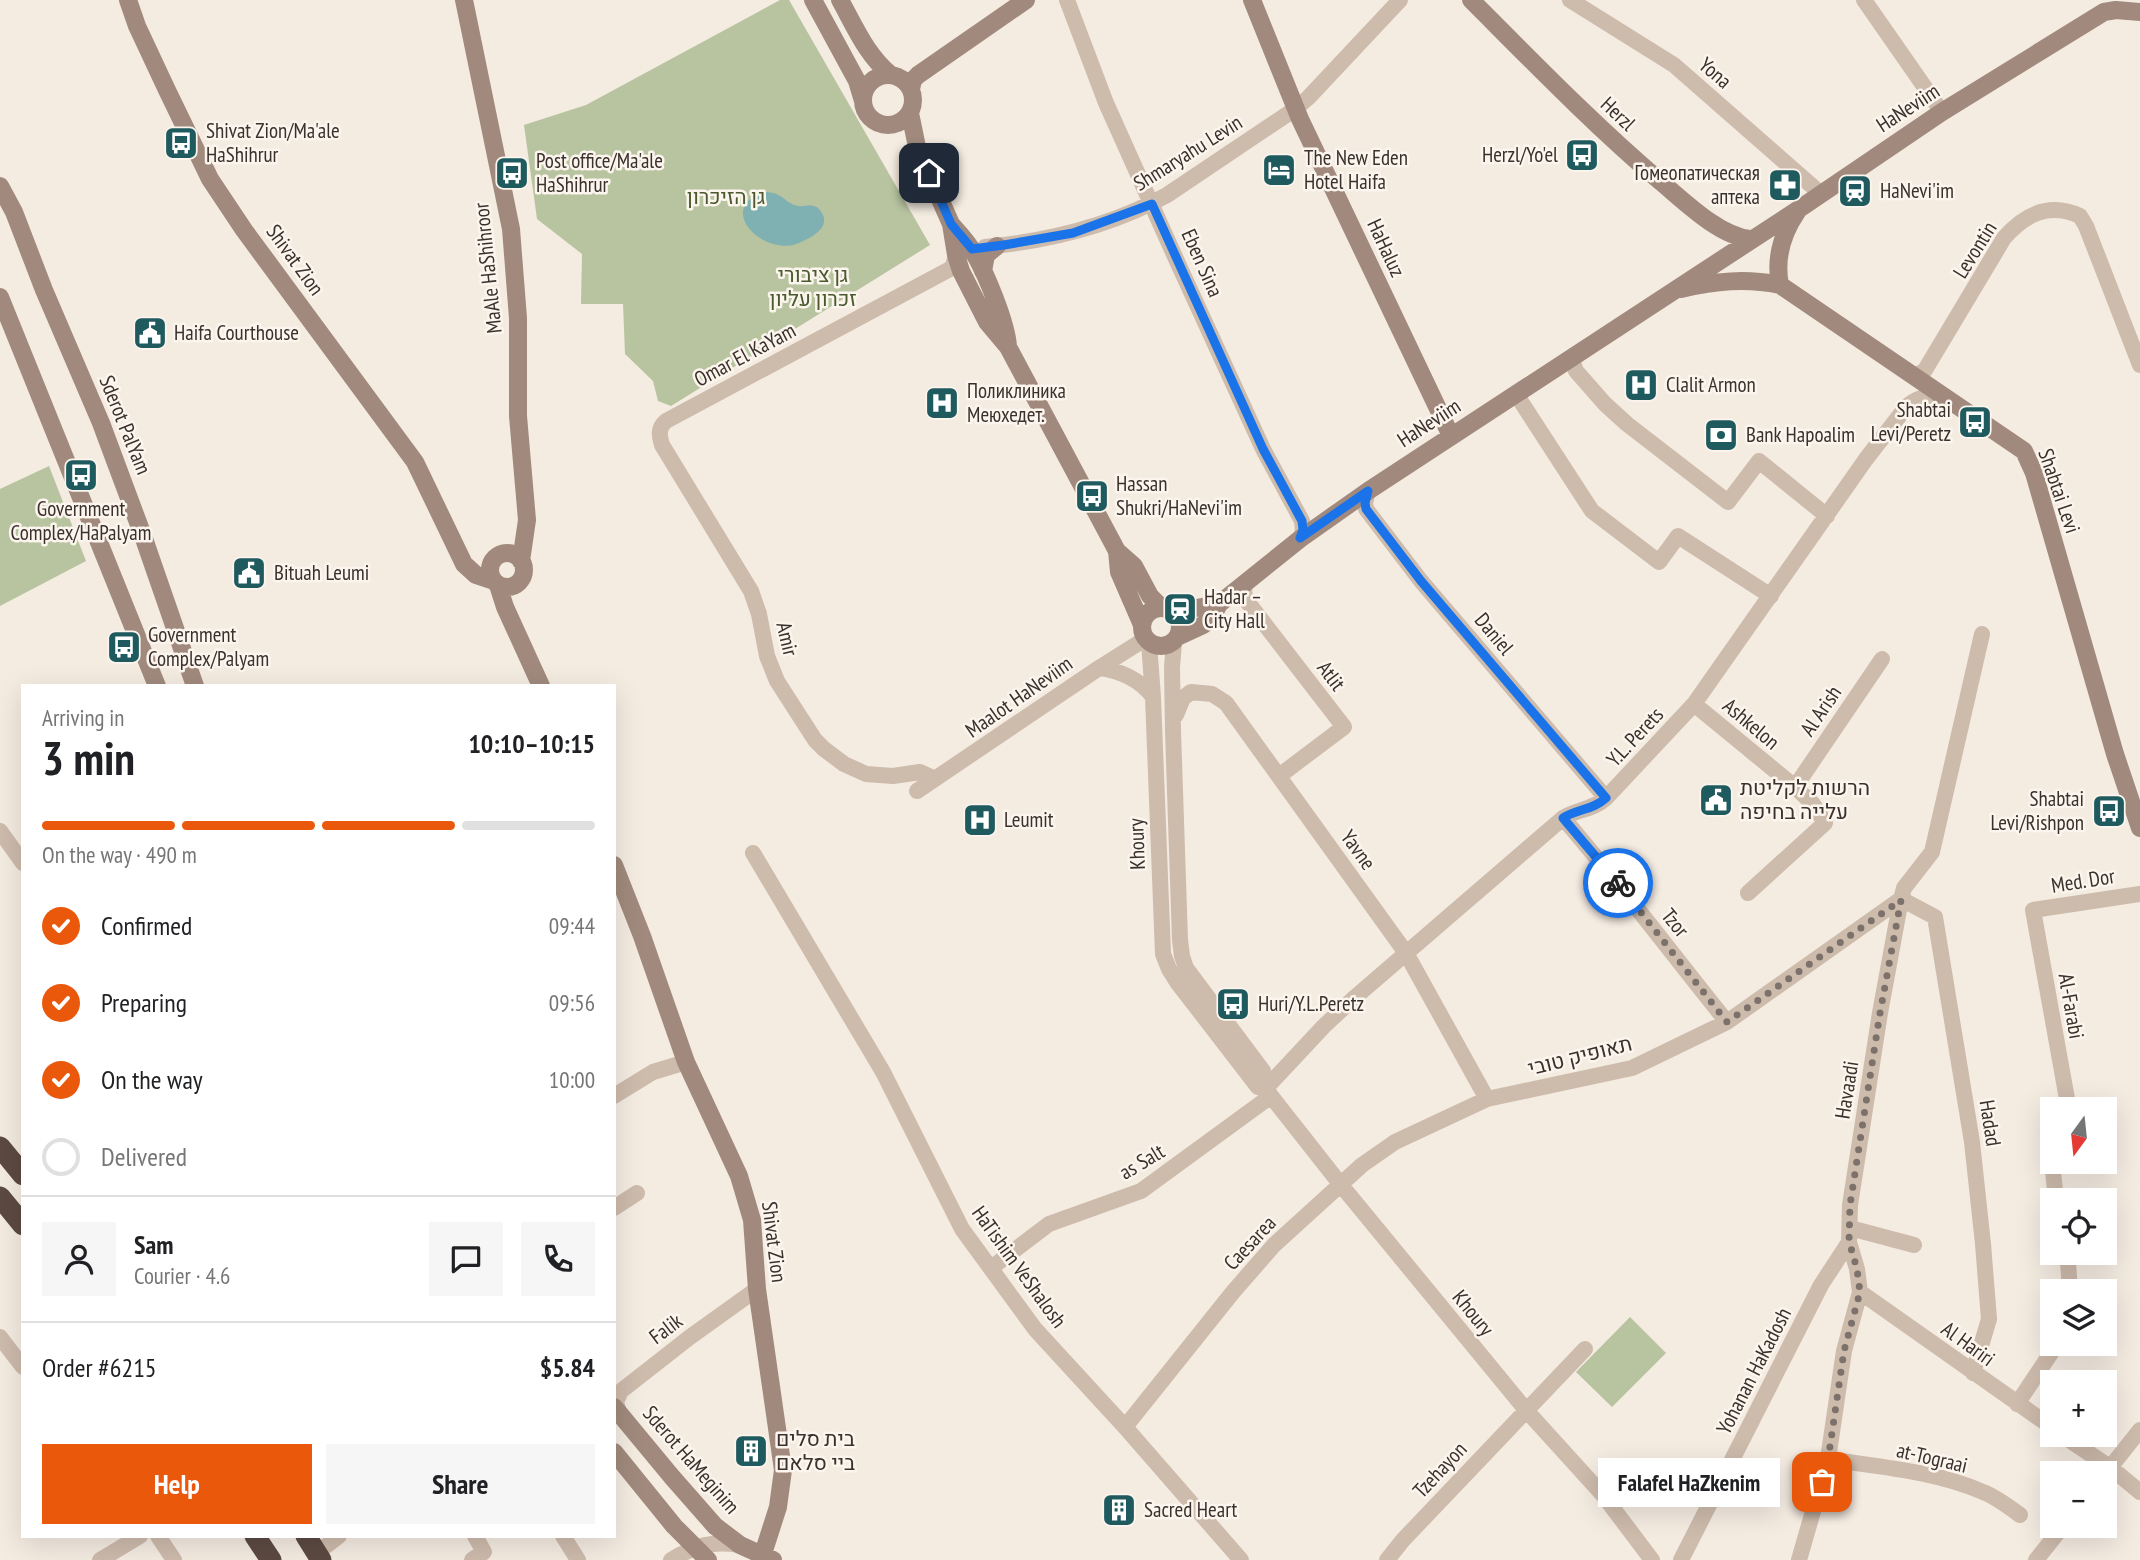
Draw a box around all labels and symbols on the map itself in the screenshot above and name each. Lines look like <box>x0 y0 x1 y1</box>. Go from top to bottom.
street label: Yona <box>1693 51 1737 94</box>
street label: HaNeviim <box>1871 77 1945 138</box>
street label: Herzl <box>1595 91 1642 137</box>
street label: Shmaryahu Levin <box>1128 108 1247 197</box>
place label: Shivat Zion/Ma'ale HaShihrur <box>206 117 340 168</box>
bus stop icon: Shivat Zion/Ma'ale HaShihrur <box>162 124 200 162</box>
bus stop icon: Herzl/Yo'el <box>1563 136 1601 174</box>
place label: Herzl/Yo'el <box>1482 141 1558 168</box>
pin <box>899 143 959 203</box>
place label: The New Eden Hotel Haifa <box>1304 144 1408 195</box>
place label: Post office/Ma'ale HaShihrur <box>536 147 663 198</box>
hotel icon: The New Eden Hotel Haifa <box>1260 151 1298 189</box>
bus stop icon: Post office/Ma'ale HaShihrur <box>493 154 531 192</box>
place label: Гомеопатическая аптека <box>1634 159 1760 210</box>
pharmacy icon: Гомеопатическая аптека <box>1766 166 1804 204</box>
station icon: HaNevi'im <box>1836 172 1874 210</box>
place label: HaNevi'im <box>1880 177 1954 204</box>
park label: גן הזיכרון <box>687 183 765 210</box>
street label: MaAle HaShihroor <box>467 201 508 335</box>
street label: HaHaluz <box>1361 214 1412 281</box>
street label: Levontin <box>1947 216 2002 283</box>
street label: Shivat Zion <box>261 219 330 301</box>
street label: Eben Sina <box>1176 225 1229 301</box>
park label: גן ציבורי זכרון עליון <box>769 261 857 312</box>
public building icon: Haifa Courthouse <box>131 314 169 352</box>
street label: Omar El KaYam <box>689 317 800 393</box>
place label: Haifa Courthouse <box>174 319 299 346</box>
hospital icon: Clalit Armon <box>1622 366 1660 404</box>
street label: Sderot PalYam <box>93 371 158 478</box>
place label: Clalit Armon <box>1666 371 1756 398</box>
place label: Поликлиника Меюхедет. <box>967 377 1066 428</box>
hospital icon: Поликлиника Меюхедет. <box>923 384 961 422</box>
street label: HaNeviim <box>1392 392 1466 453</box>
place label: Shabtai Levi/Peretz <box>1871 396 1951 447</box>
bus stop icon: Shabtai Levi/Peretz <box>1956 403 1994 441</box>
bank icon: Bank Hapoalim <box>1702 416 1740 454</box>
place label: Bank Hapoalim <box>1746 421 1855 448</box>
street label: Shabtai Levi <box>2032 445 2087 537</box>
bus stop icon: Government Complex/HaPalyam <box>62 456 100 494</box>
place label: Hassan Shukri/HaNevi'im <box>1116 470 1242 521</box>
bus stop icon: Hassan Shukri/HaNevi'im <box>1073 477 1111 515</box>
place label: Government Complex/HaPalyam <box>11 495 151 546</box>
public building icon: Bituah Leumi <box>230 554 268 592</box>
place label: Bituah Leumi <box>274 559 369 586</box>
place label: Hadar – City Hall <box>1204 583 1265 634</box>
station icon: Hadar – City Hall <box>1161 590 1199 628</box>
street label: Daniel <box>1469 607 1520 660</box>
street label: Amir <box>771 619 805 659</box>
place label: Government Complex/Palyam <box>148 621 269 672</box>
bus stop icon: Government Complex/Palyam <box>105 628 143 666</box>
street label: Maalot HaNeviim <box>960 650 1077 743</box>
street label: Atlit <box>1311 655 1352 696</box>
street label: Al Arish <box>1794 680 1847 741</box>
street label: Ashkelon <box>1717 692 1785 755</box>
street label: Y.L. Perets <box>1600 701 1669 772</box>
place label: הרשות לקליטת עלייה בחיפה <box>1740 774 1870 825</box>
public building icon: הרשות לקליטת עלייה בחיפה <box>1697 781 1735 819</box>
place label: Shabtai Levi/Rishpon <box>1991 785 2084 836</box>
bus stop icon: Shabtai Levi/Rishpon <box>2090 792 2128 830</box>
hospital icon: Leumit <box>961 801 999 839</box>
place label: Leumit <box>1004 806 1054 833</box>
street label: Khoury <box>1122 818 1151 870</box>
street label: Yavne <box>1335 824 1382 875</box>
courier <box>1583 848 1653 918</box>
street label: Med. Dor <box>2049 862 2117 899</box>
street label: Tzor <box>1656 903 1695 943</box>
street label: Al-Farabi <box>2052 971 2091 1041</box>
bus stop icon: Huri/Y.L.Peretz <box>1214 985 1252 1023</box>
place label: Huri/Y.L.Peretz <box>1258 990 1364 1017</box>
street label: תאופיק טובי <box>1525 1030 1635 1081</box>
street label: Havaadi <box>1829 1059 1864 1121</box>
north arrow <box>2040 1097 2118 1174</box>
street label: Hadad <box>1974 1098 2007 1148</box>
street label: as Salt <box>1114 1138 1169 1186</box>
street label: Shivat Zion <box>756 1200 793 1284</box>
street label: HaTishim VeShalosh <box>966 1200 1073 1333</box>
street label: Caesarea <box>1218 1210 1282 1276</box>
street label: Khoury <box>1447 1284 1500 1341</box>
street label: Yohanan HaKadosh <box>1710 1303 1797 1439</box>
street label: Falik <box>644 1307 688 1350</box>
street label: Al Hariri <box>1936 1315 2000 1372</box>
street label: Sderot HaMeginim <box>637 1400 746 1519</box>
place label: בית סלים ביי סלאם <box>776 1425 855 1476</box>
building icon: בית סלים ביי סלאם <box>732 1432 770 1470</box>
street label: Tzehayon <box>1407 1436 1472 1503</box>
street label: at-Tograai <box>1894 1436 1970 1479</box>
pin <box>1792 1452 1852 1512</box>
callout: Falafel HaZkenim <box>1598 1458 1780 1506</box>
building icon: Sacred Heart <box>1100 1491 1138 1529</box>
place label: Sacred Heart <box>1144 1496 1237 1523</box>

